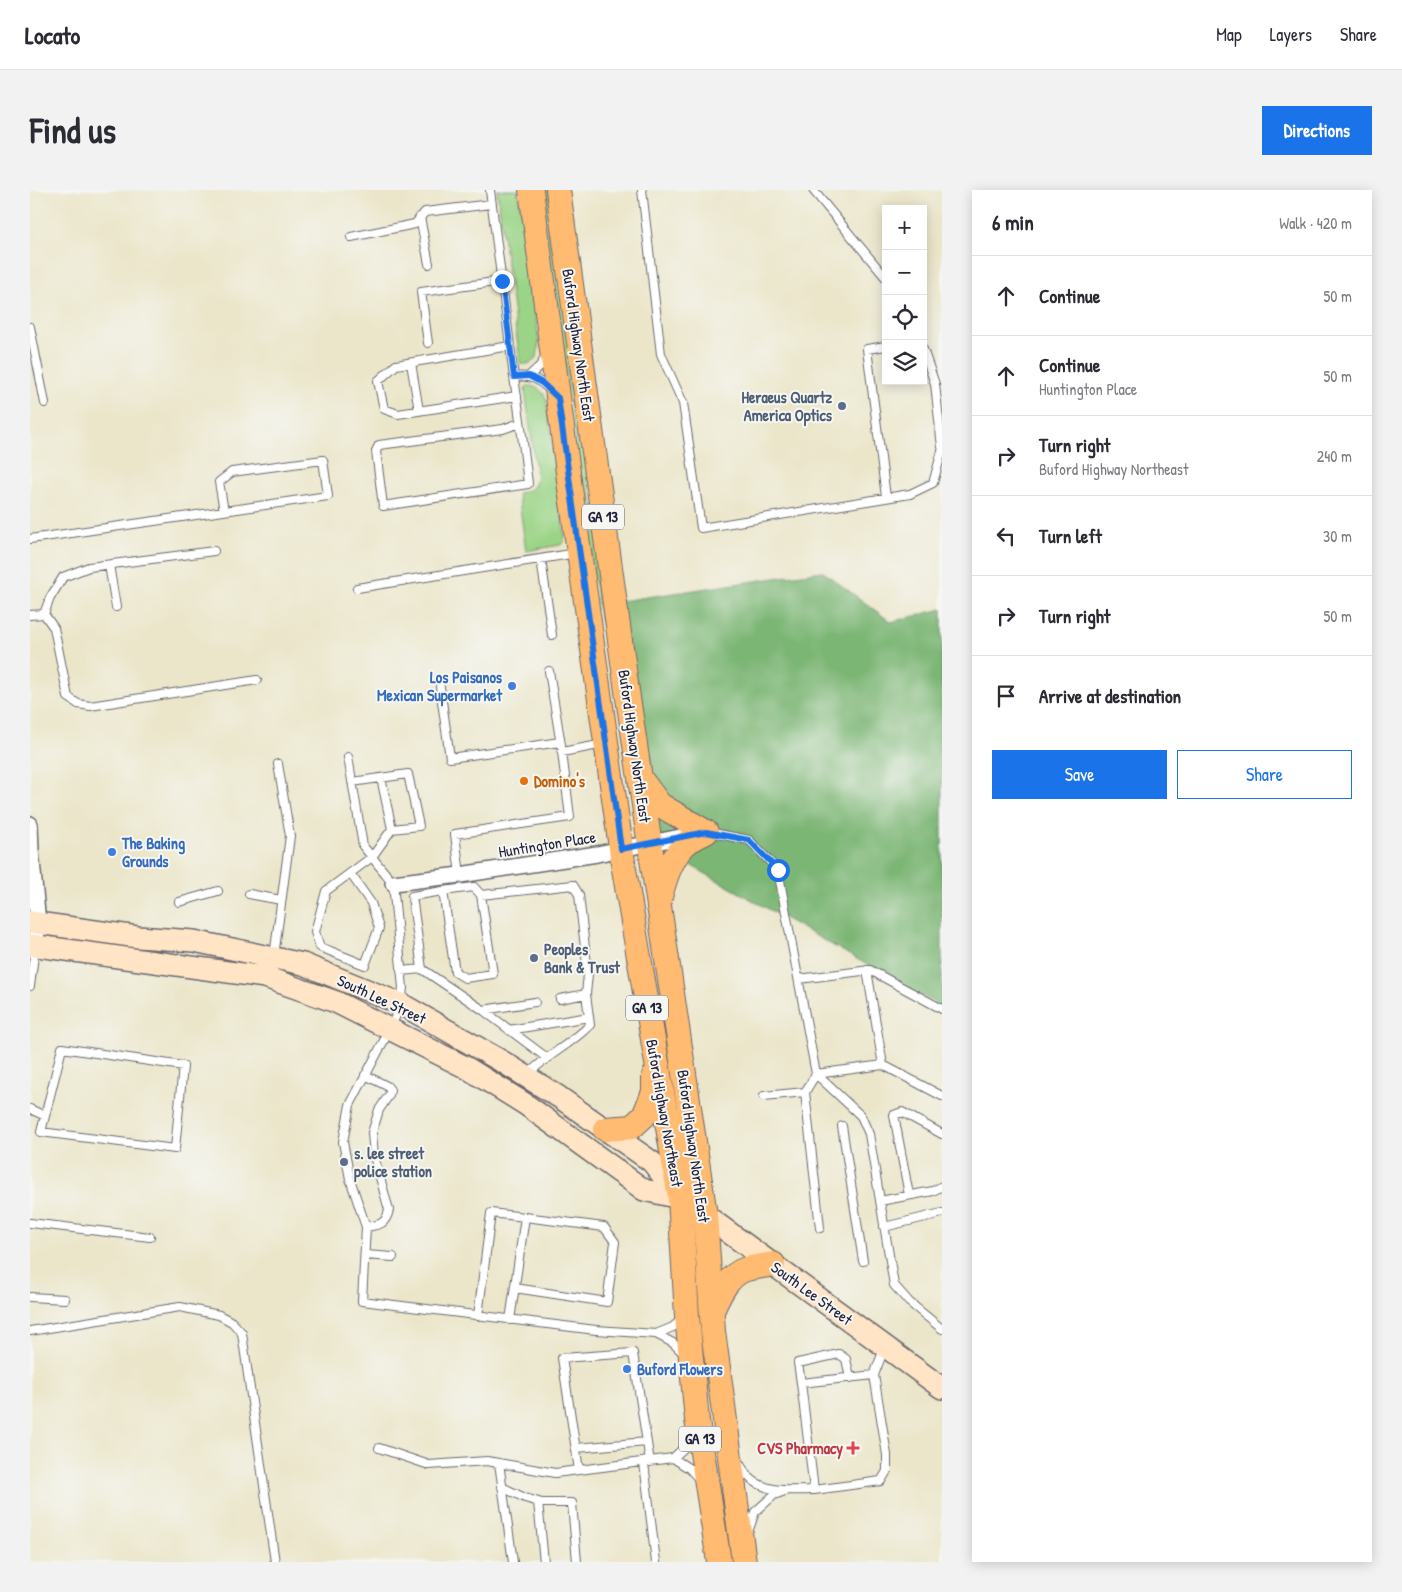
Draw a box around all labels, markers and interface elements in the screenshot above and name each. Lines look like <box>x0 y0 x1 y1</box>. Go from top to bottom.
text: Locato <box>25 19 80 51</box>
text: Map <box>1216 22 1242 47</box>
text: Layers <box>1270 22 1312 47</box>
text: Share <box>1340 22 1377 47</box>
button: Directions <box>1262 106 1372 155</box>
text: Find us <box>30 107 116 154</box>
map controls <box>882 205 927 385</box>
button: + <box>882 205 927 250</box>
text: 6 min <box>992 208 1034 237</box>
text: Walk · 420 m <box>1279 212 1352 234</box>
button: − <box>882 250 927 295</box>
street label: Buford Highway North East <box>557 267 601 423</box>
route end <box>491 270 514 293</box>
icon: ahead <box>992 282 1020 310</box>
text: Continue <box>1039 283 1100 309</box>
text: 50 m <box>1324 285 1352 307</box>
button: locate <box>882 295 927 340</box>
button: layers <box>882 340 927 385</box>
text: Continue <box>1039 352 1100 378</box>
icon: ahead <box>992 362 1020 390</box>
text: 50 m <box>1324 365 1352 387</box>
text: Huntington Place <box>1039 378 1137 400</box>
place label: Heraeus Quartz America Optics <box>741 386 833 427</box>
marker: Heraeus Quartz America Optics <box>836 400 848 412</box>
text: Turn right <box>1039 432 1110 458</box>
icon: right <box>992 442 1020 470</box>
text: 240 m <box>1317 445 1352 467</box>
text: Buford Highway Northeast <box>1039 458 1188 480</box>
road number: GA 13 <box>582 504 624 530</box>
icon: left <box>992 522 1020 550</box>
text: Turn left <box>1039 523 1102 549</box>
text: 30 m <box>1323 525 1352 547</box>
icon: right <box>992 602 1020 630</box>
text: Turn right <box>1039 603 1110 629</box>
text: 50 m <box>1324 605 1352 627</box>
place label: Los Paisanos Mexican Supermarket <box>377 666 503 707</box>
street label: Buford Highway North East <box>613 668 657 824</box>
marker: Los Paisanos Mexican Supermarket <box>506 680 518 692</box>
icon: arrive <box>992 682 1020 710</box>
text: Arrive at destination <box>1039 683 1181 709</box>
button: Save <box>992 750 1167 799</box>
button: Share <box>1177 750 1352 799</box>
place label: Domino's <box>534 770 586 792</box>
marker: Domino's <box>518 775 530 787</box>
street label: Huntington Place <box>497 825 598 863</box>
place label: The Baking Grounds <box>121 832 185 872</box>
marker: The Baking Grounds <box>106 846 118 858</box>
route start <box>767 859 790 882</box>
place label: Peoples Bank & Trust <box>544 938 620 978</box>
marker: Peoples Bank & Trust <box>528 952 540 964</box>
street label: South Lee Street <box>334 969 430 1029</box>
road number: GA 13 <box>626 996 668 1020</box>
street label: Buford Highway Northeast <box>641 1037 689 1189</box>
street label: Buford Highway North East <box>672 1068 716 1224</box>
place label: s. lee street police station <box>354 1142 432 1183</box>
marker: s. lee street police station <box>338 1156 350 1168</box>
street label: South Lee Street <box>767 1256 858 1330</box>
place label: Buford Flowers <box>637 1358 723 1380</box>
marker: Buford Flowers <box>621 1363 633 1375</box>
road number: GA 13 <box>679 1426 721 1452</box>
place label: CVS Pharmacy <box>757 1437 843 1460</box>
marker: CVS Pharmacy <box>847 1442 859 1454</box>

